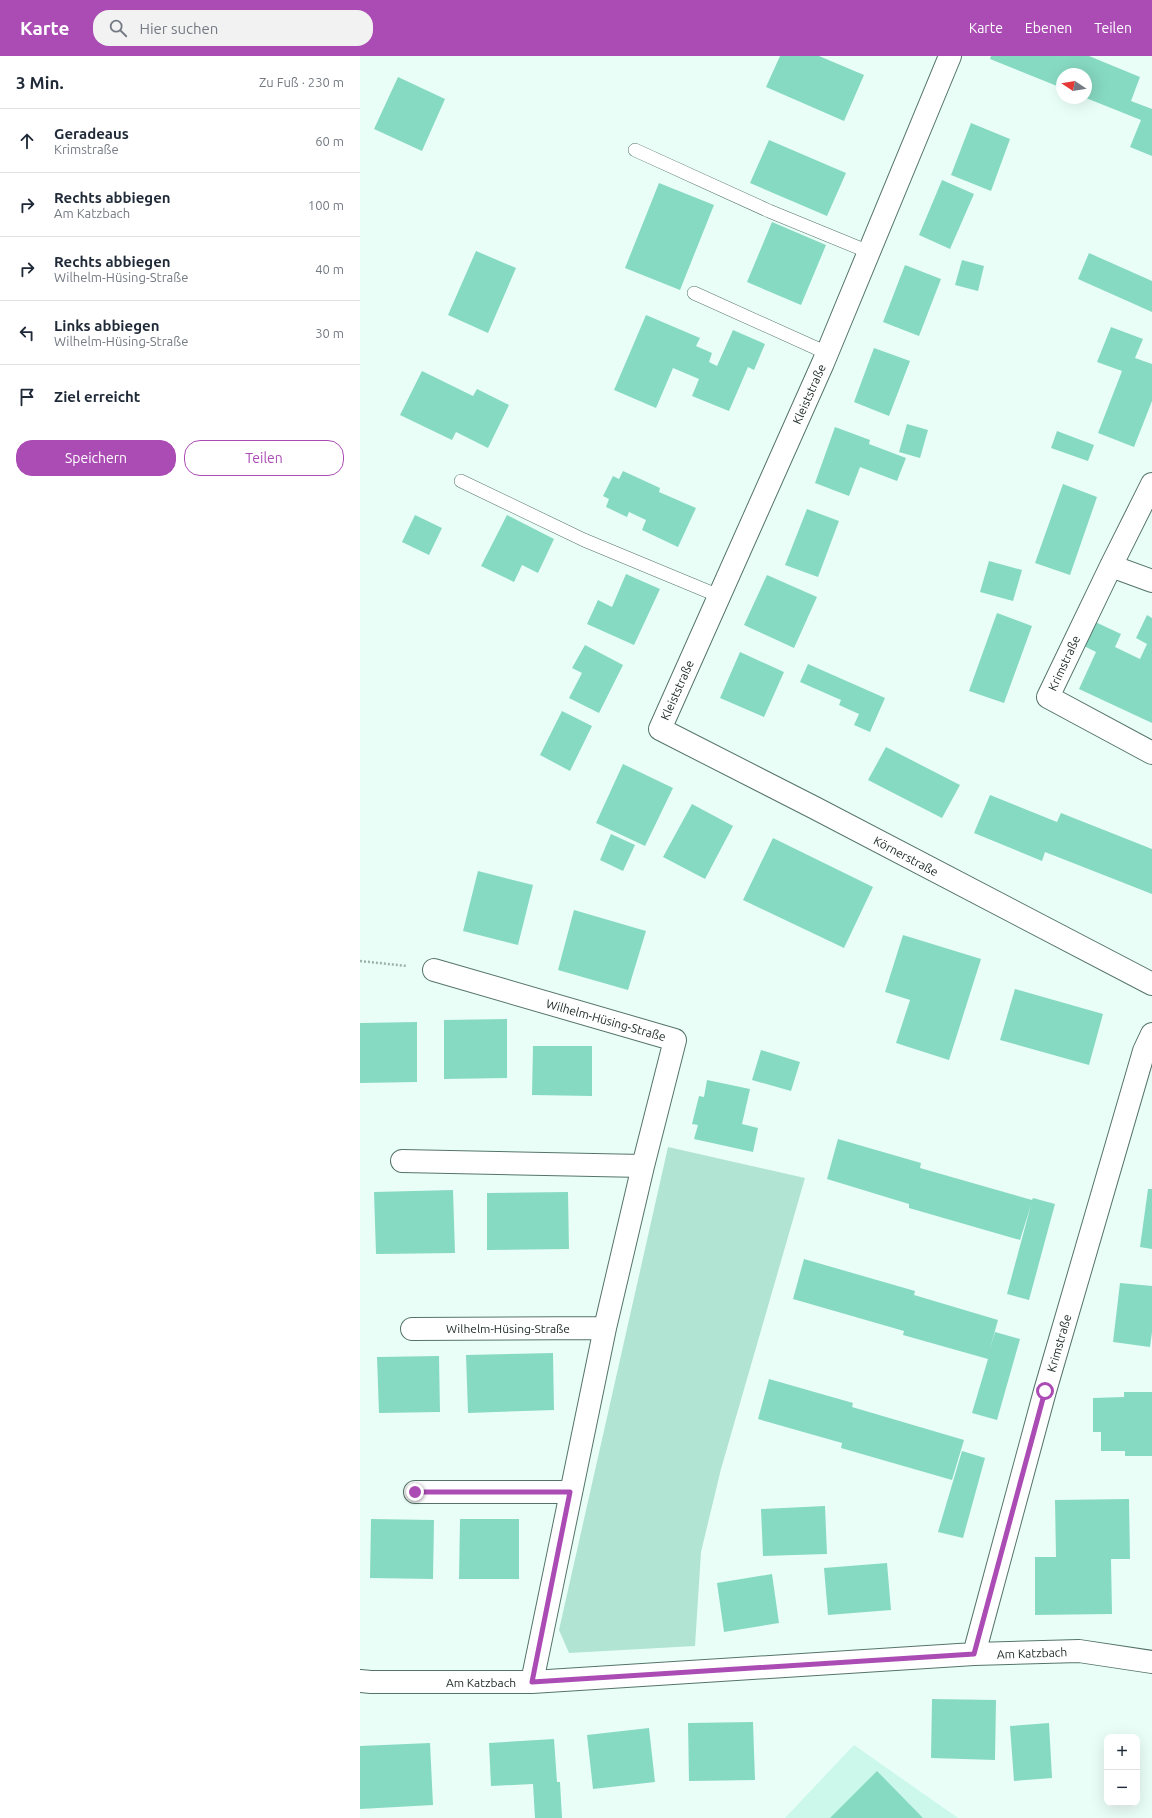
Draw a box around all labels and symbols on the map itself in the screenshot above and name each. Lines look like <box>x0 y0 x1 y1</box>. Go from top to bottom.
north arrow <box>1056 68 1092 104</box>
street label: Kleiststraße <box>790 362 828 426</box>
street label: Krimstraße <box>1046 633 1082 693</box>
street label: Kleiststraße <box>658 658 696 722</box>
street label: Körnerstraße <box>872 834 940 878</box>
street label: Wilhelm-Hüsing-Straße <box>545 997 667 1043</box>
street label: Krimstraße <box>1045 1313 1073 1373</box>
street label: Wilhelm-Hüsing-Straße <box>446 1322 570 1335</box>
route start <box>1036 1382 1054 1400</box>
route end <box>406 1483 424 1501</box>
street label: Am Katzbach <box>997 1645 1067 1661</box>
street label: Am Katzbach <box>446 1676 516 1689</box>

